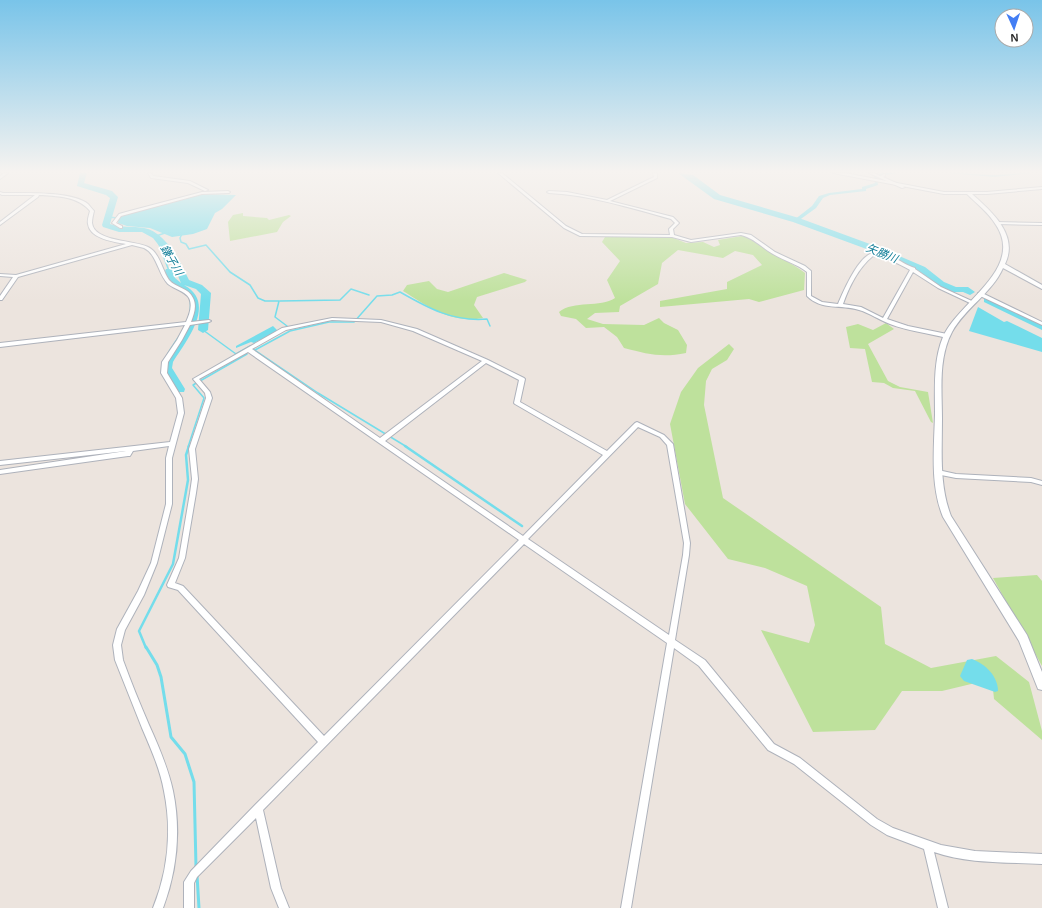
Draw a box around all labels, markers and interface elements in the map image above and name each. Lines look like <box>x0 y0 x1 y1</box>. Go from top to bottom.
north arrow <box>994 8 1034 48</box>
text: N <box>1010 32 1019 44</box>
water label: 矢勝川 <box>864 241 900 265</box>
water label: 鎌子川 <box>159 243 186 278</box>

